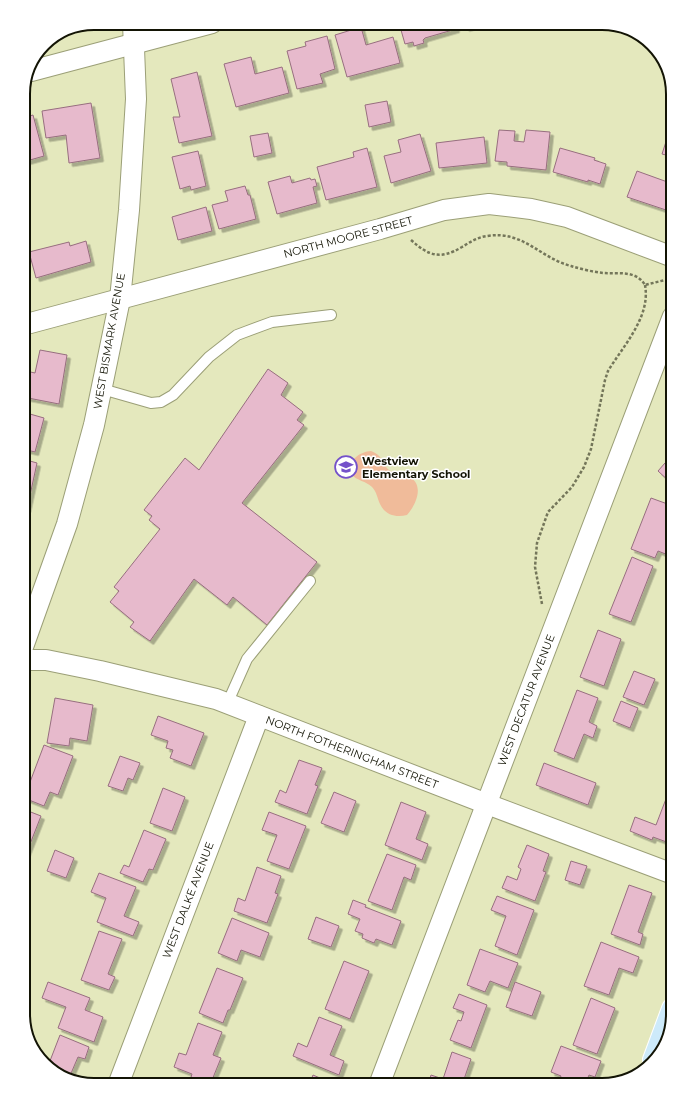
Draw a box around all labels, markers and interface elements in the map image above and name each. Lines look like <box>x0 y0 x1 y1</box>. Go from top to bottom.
street label: NORTH MOORE STREET <box>282 213 415 261</box>
street label: WEST BISMARK AVENUE <box>90 272 128 410</box>
school or university icon: Westview Elementary School <box>333 454 359 480</box>
place label: Westview Elementary School <box>362 454 470 481</box>
street label: WEST DECATUR AVENUE <box>494 632 558 768</box>
street label: NORTH FOTHERINGHAM STREET <box>264 713 441 792</box>
street label: WEST DALKE AVENUE <box>159 840 217 960</box>

